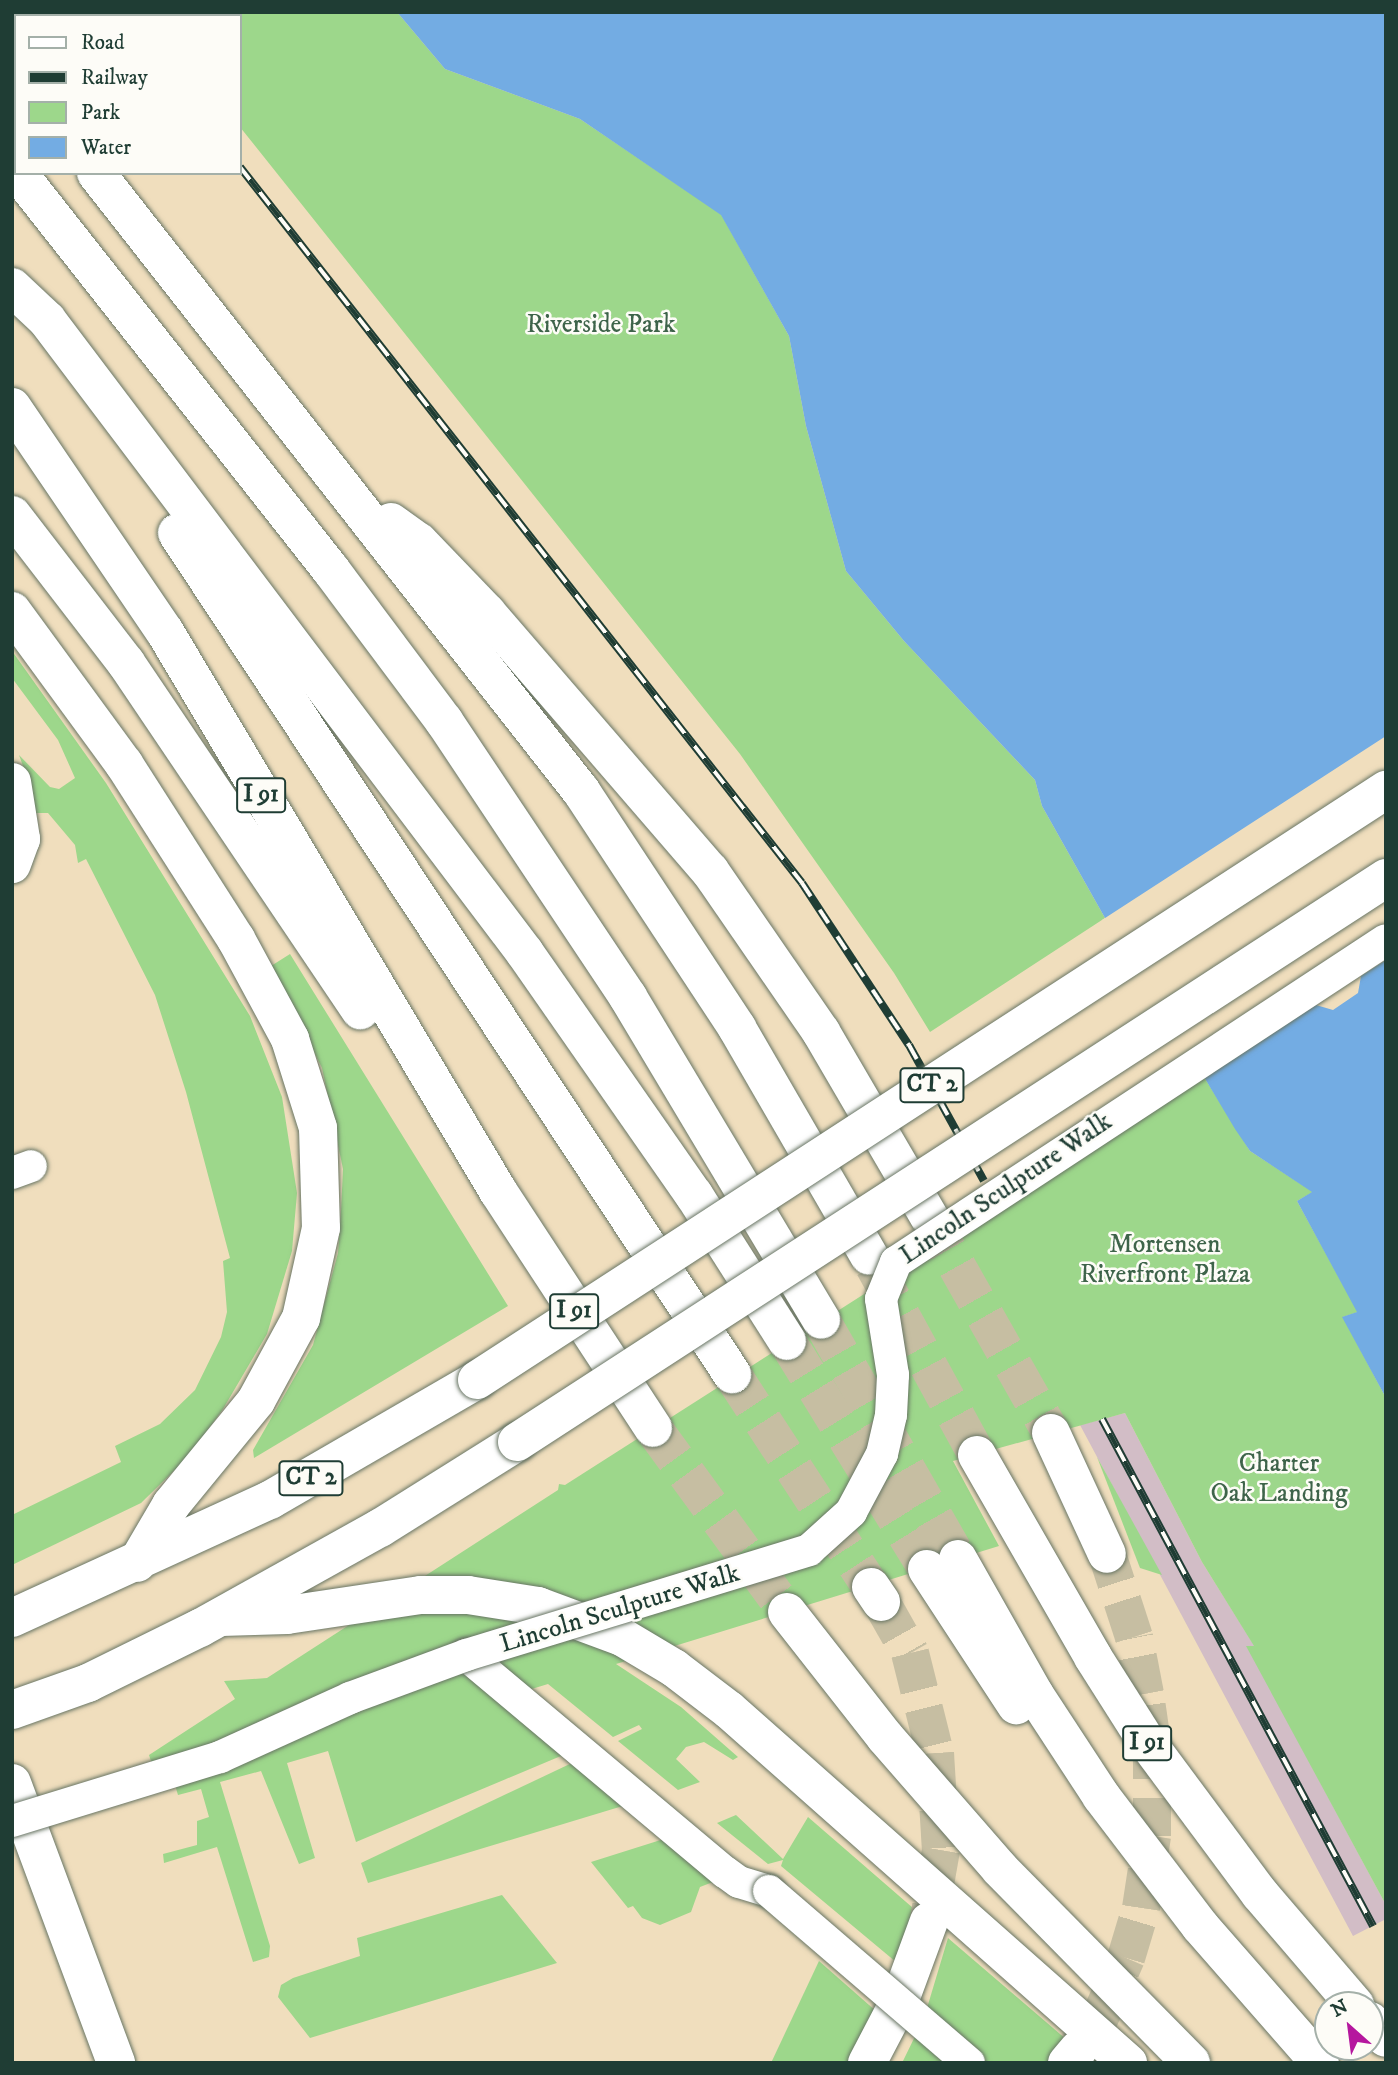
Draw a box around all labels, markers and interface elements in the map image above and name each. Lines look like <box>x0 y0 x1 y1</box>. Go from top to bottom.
legend <box>14 14 242 175</box>
text: Road <box>81 30 125 56</box>
text: Railway <box>81 65 148 91</box>
text: Park <box>81 100 120 126</box>
text: Water <box>81 135 131 161</box>
park label: Riverside Park <box>526 309 676 341</box>
road number: I 91 <box>235 774 287 816</box>
road number: CT 2 <box>899 1064 965 1106</box>
street label: Lincoln Sculpture Walk <box>894 1107 1118 1271</box>
park label: Mortensen Riverfront Plaza <box>1080 1229 1250 1290</box>
road number: I 91 <box>548 1290 600 1331</box>
park label: Charter Oak Landing <box>1210 1448 1348 1510</box>
road number: CT 2 <box>278 1458 344 1498</box>
street label: Lincoln Sculpture Walk <box>496 1558 744 1660</box>
road number: I 91 <box>1121 1722 1173 1764</box>
north arrow <box>1314 1991 1384 2061</box>
text: N <box>1328 1995 1352 2023</box>

